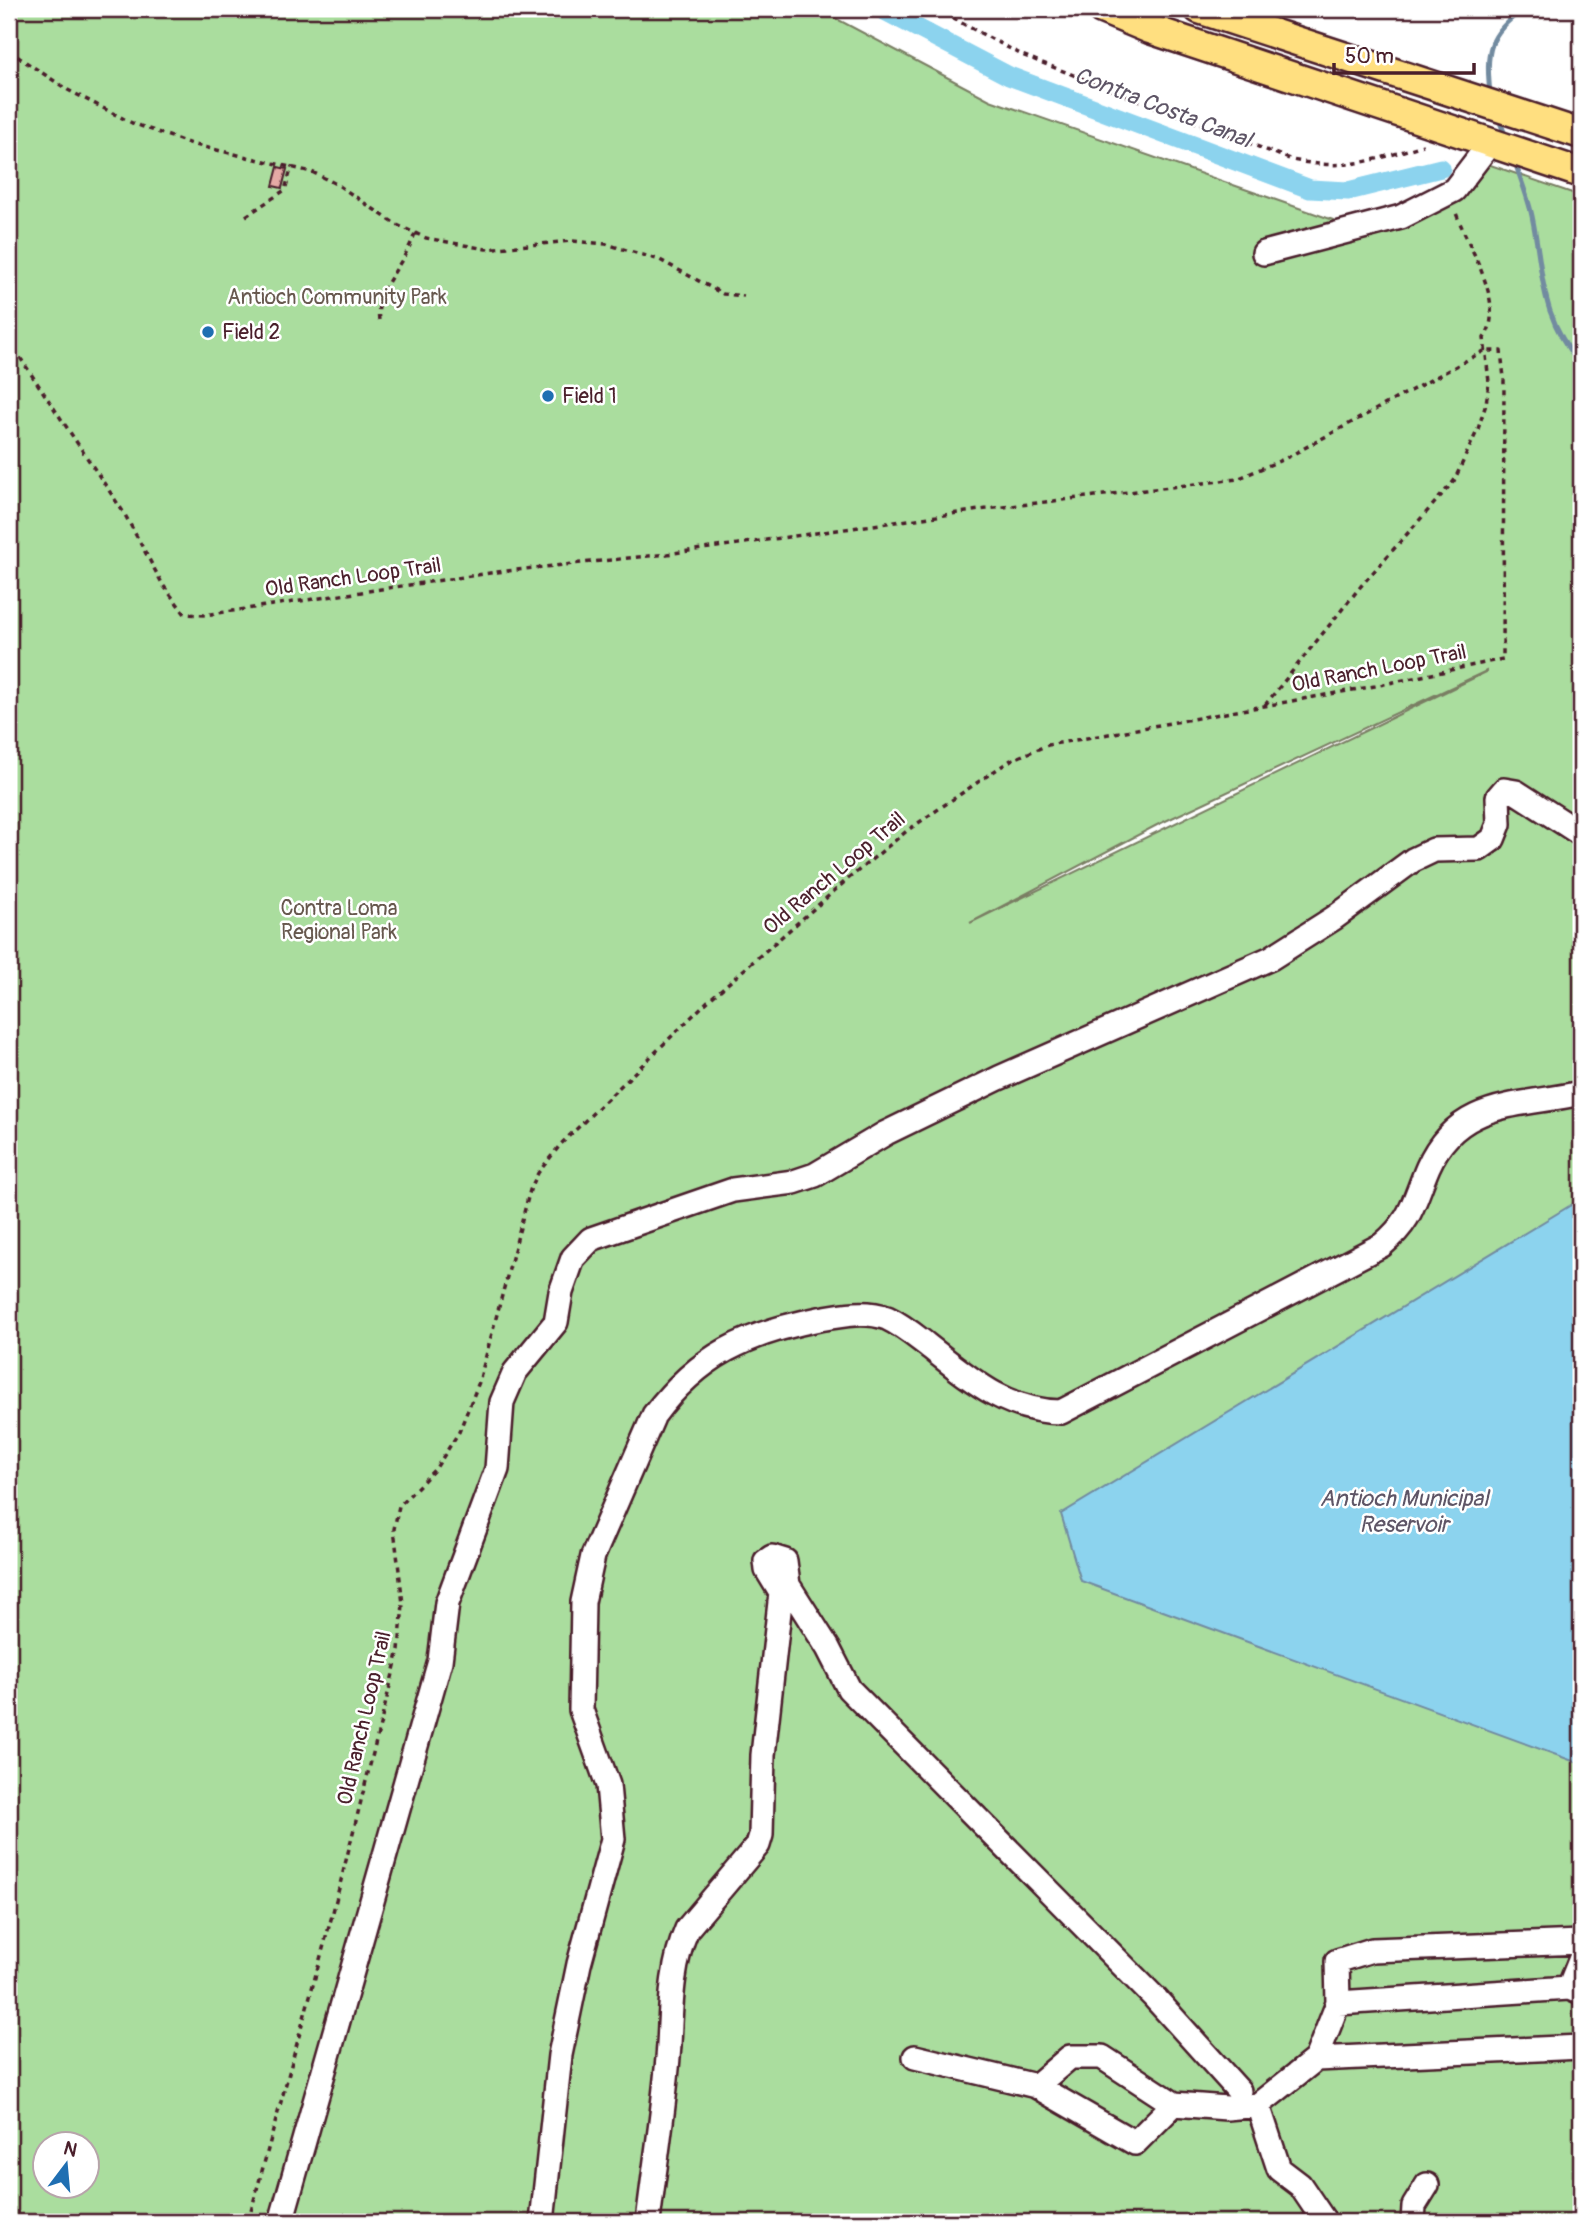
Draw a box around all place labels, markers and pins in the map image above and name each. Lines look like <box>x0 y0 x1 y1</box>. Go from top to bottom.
place label: Field 2 <box>222 319 280 346</box>
marker: Field 2 <box>200 324 216 340</box>
place label: Field 1 <box>562 383 617 410</box>
marker: Field 1 <box>540 388 556 404</box>

